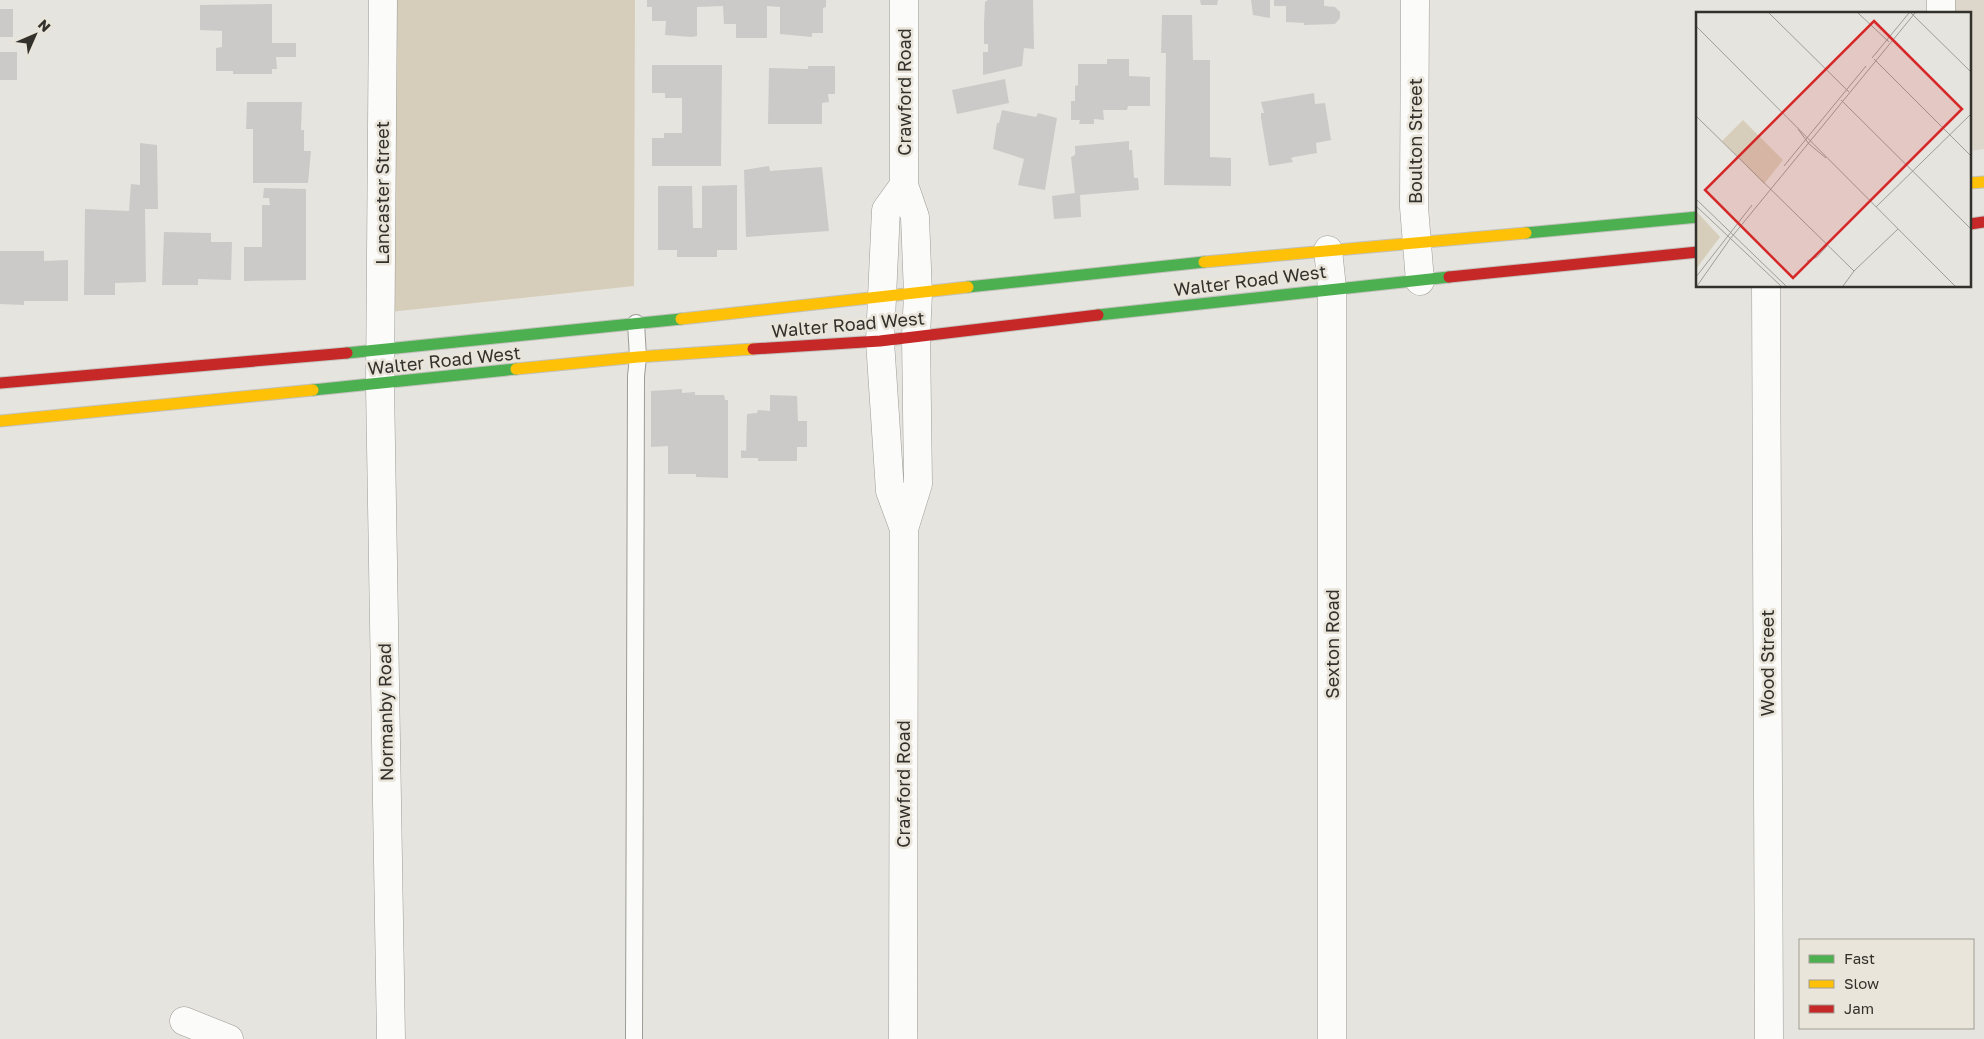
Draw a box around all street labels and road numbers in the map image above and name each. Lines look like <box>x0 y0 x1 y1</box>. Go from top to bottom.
street label: Crawford Road <box>893 28 915 156</box>
street label: Boulton Street <box>1404 78 1426 204</box>
street label: Lancaster Street <box>371 121 393 265</box>
street label: Walter Road West <box>1172 260 1328 300</box>
street label: Walter Road West <box>771 306 925 342</box>
street label: Walter Road West <box>366 341 522 379</box>
street label: Sexton Road <box>1321 589 1343 699</box>
street label: Wood Street <box>1756 609 1778 717</box>
street label: Normanby Road <box>373 643 397 781</box>
street label: Crawford Road <box>892 720 914 848</box>

